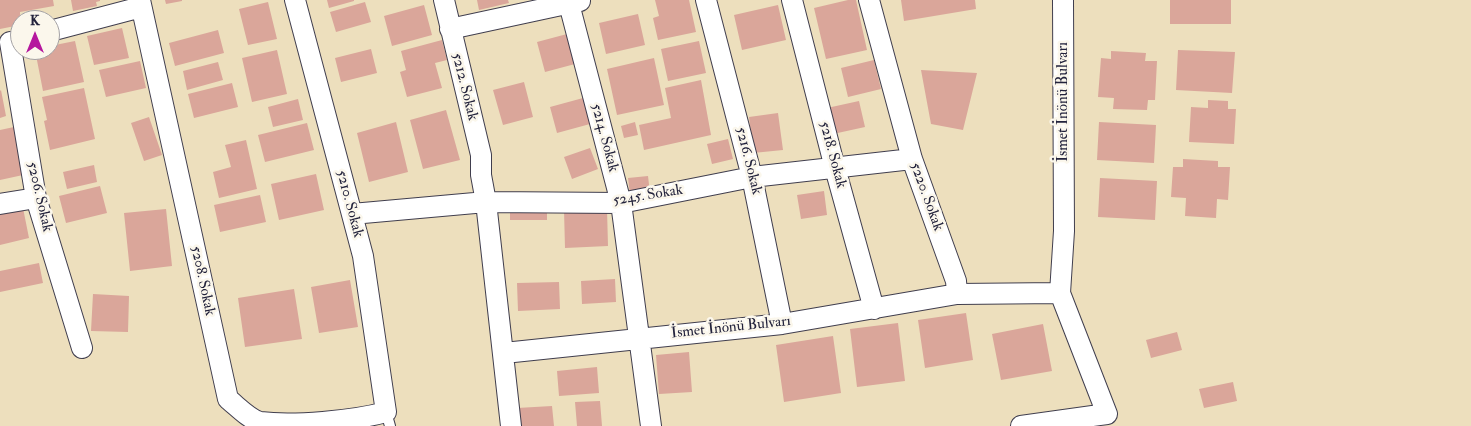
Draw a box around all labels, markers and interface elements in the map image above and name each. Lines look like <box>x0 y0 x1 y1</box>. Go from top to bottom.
north arrow <box>10 10 60 60</box>
text: K <box>30 12 40 29</box>
street label: İsmet İnönü Bulvarı <box>1055 42 1073 162</box>
street label: 5212. Sokak <box>447 51 481 123</box>
street label: 5214. Sokak <box>586 102 622 174</box>
street label: 5218. Sokak <box>814 120 850 190</box>
street label: 5216. Sokak <box>731 125 765 197</box>
street label: 5206. Sokak <box>22 160 56 234</box>
street label: 5220. Sokak <box>905 160 947 234</box>
street label: 5210. Sokak <box>331 168 367 240</box>
street label: 5245. Sokak <box>612 182 684 210</box>
street label: 5208. Sokak <box>186 244 218 318</box>
street label: İsmet İnönü Bulvarı <box>670 313 792 343</box>

